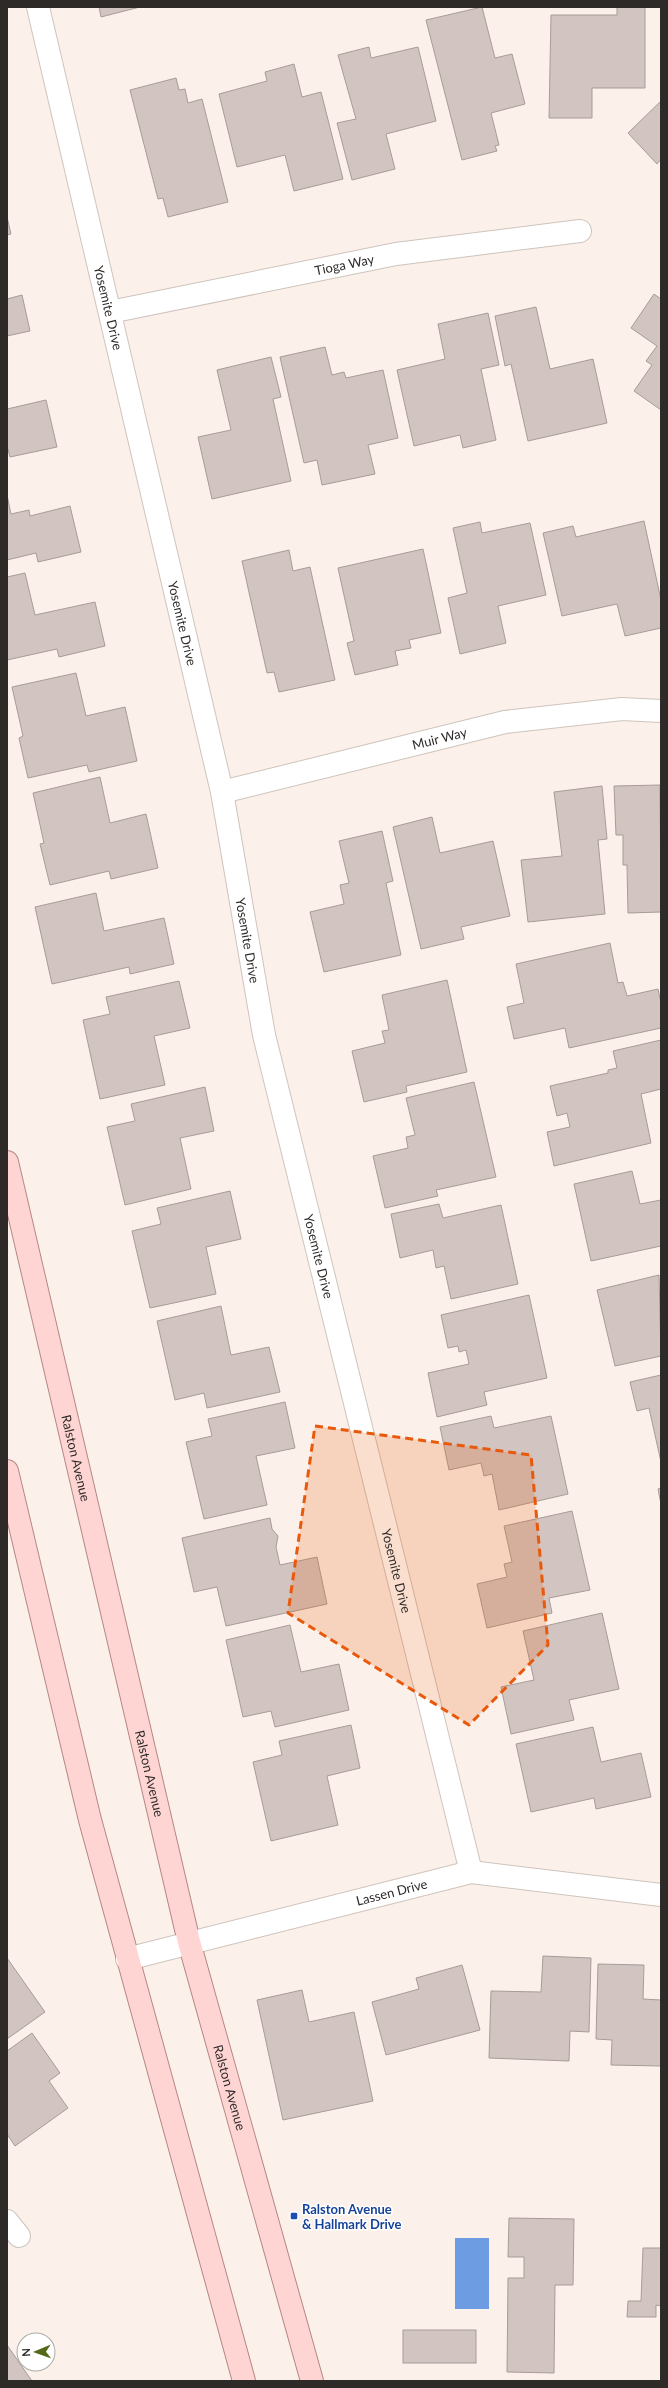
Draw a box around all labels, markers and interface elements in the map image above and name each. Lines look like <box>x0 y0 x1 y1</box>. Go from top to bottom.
street label: Tioga Way <box>313 251 376 278</box>
street label: Yosemite Drive <box>91 264 126 352</box>
street label: Yosemite Drive <box>165 579 200 667</box>
street label: Muir Way <box>410 724 469 753</box>
street label: Yosemite Drive <box>232 897 263 985</box>
street label: Yosemite Drive <box>301 1213 337 1300</box>
street label: Ralston Avenue <box>58 1413 94 1503</box>
street label: Yosemite Drive <box>378 1527 415 1615</box>
street label: Ralston Avenue <box>132 1729 168 1819</box>
street label: Lassen Drive <box>354 1875 429 1909</box>
street label: Ralston Avenue <box>210 2043 249 2132</box>
place label: Ralston Avenue & Hallmark Drive <box>302 2201 401 2232</box>
marker: Ralston Avenue & Hallmark Drive <box>289 2211 299 2221</box>
north arrow <box>16 2332 56 2372</box>
text: N <box>19 2348 32 2357</box>

